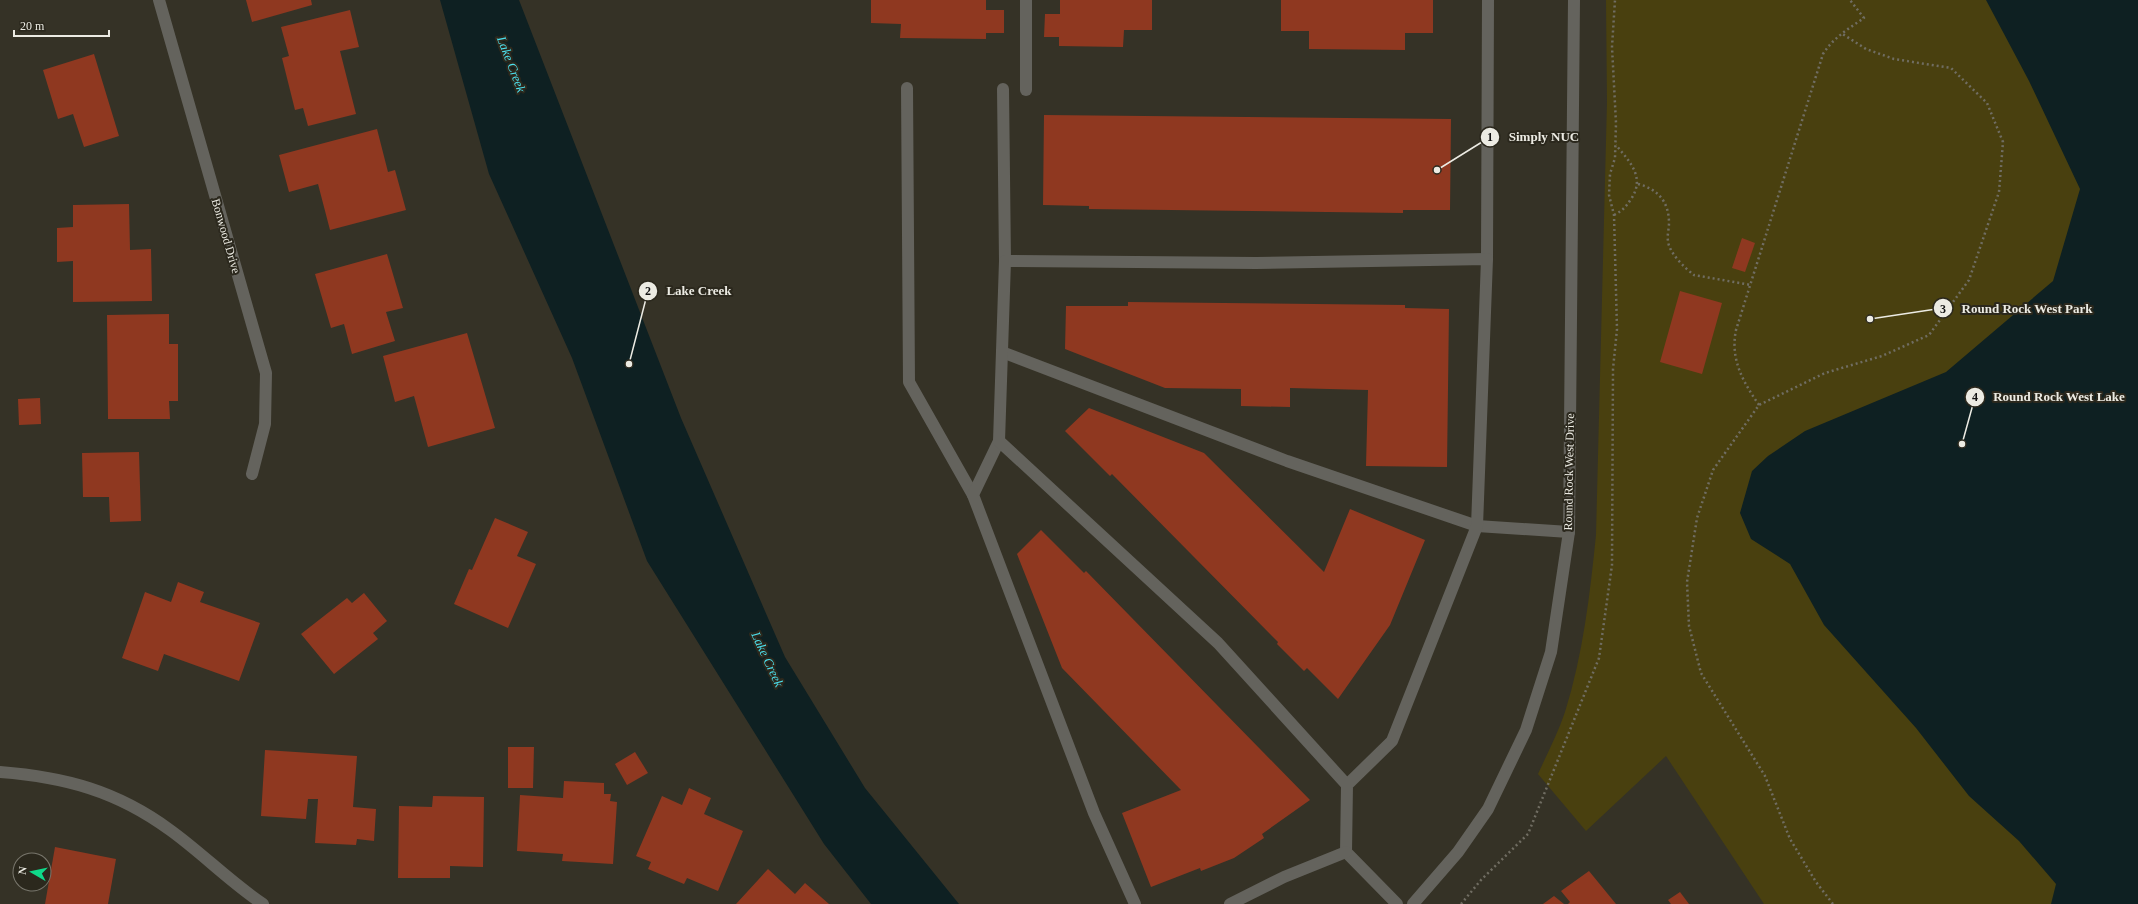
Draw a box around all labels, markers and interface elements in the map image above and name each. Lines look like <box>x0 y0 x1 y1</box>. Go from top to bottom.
scale bar <box>14 12 109 38</box>
text: 20 m <box>20 19 45 33</box>
water label: Lake Creek <box>494 33 529 95</box>
callout: Simply NUC <box>1480 124 1587 149</box>
text: Simply NUC <box>1509 129 1579 144</box>
text: 1 <box>1487 130 1493 144</box>
street label: Bonwood Drive <box>209 197 243 275</box>
callout: Lake Creek <box>638 278 739 303</box>
text: Lake Creek <box>666 283 732 298</box>
text: 2 <box>645 284 651 298</box>
callout: Round Rock West Park <box>1933 296 2101 321</box>
text: Round Rock West Park <box>1962 301 2093 316</box>
text: 3 <box>1940 302 1946 316</box>
callout: Round Rock West Lake <box>1965 384 2133 409</box>
text: Round Rock West Lake <box>1993 389 2125 404</box>
text: 4 <box>1972 390 1978 404</box>
street label: Round Rock West Drive <box>1561 413 1577 531</box>
water label: Lake Creek <box>748 628 787 689</box>
north arrow <box>12 852 52 892</box>
text: N <box>16 866 29 875</box>

